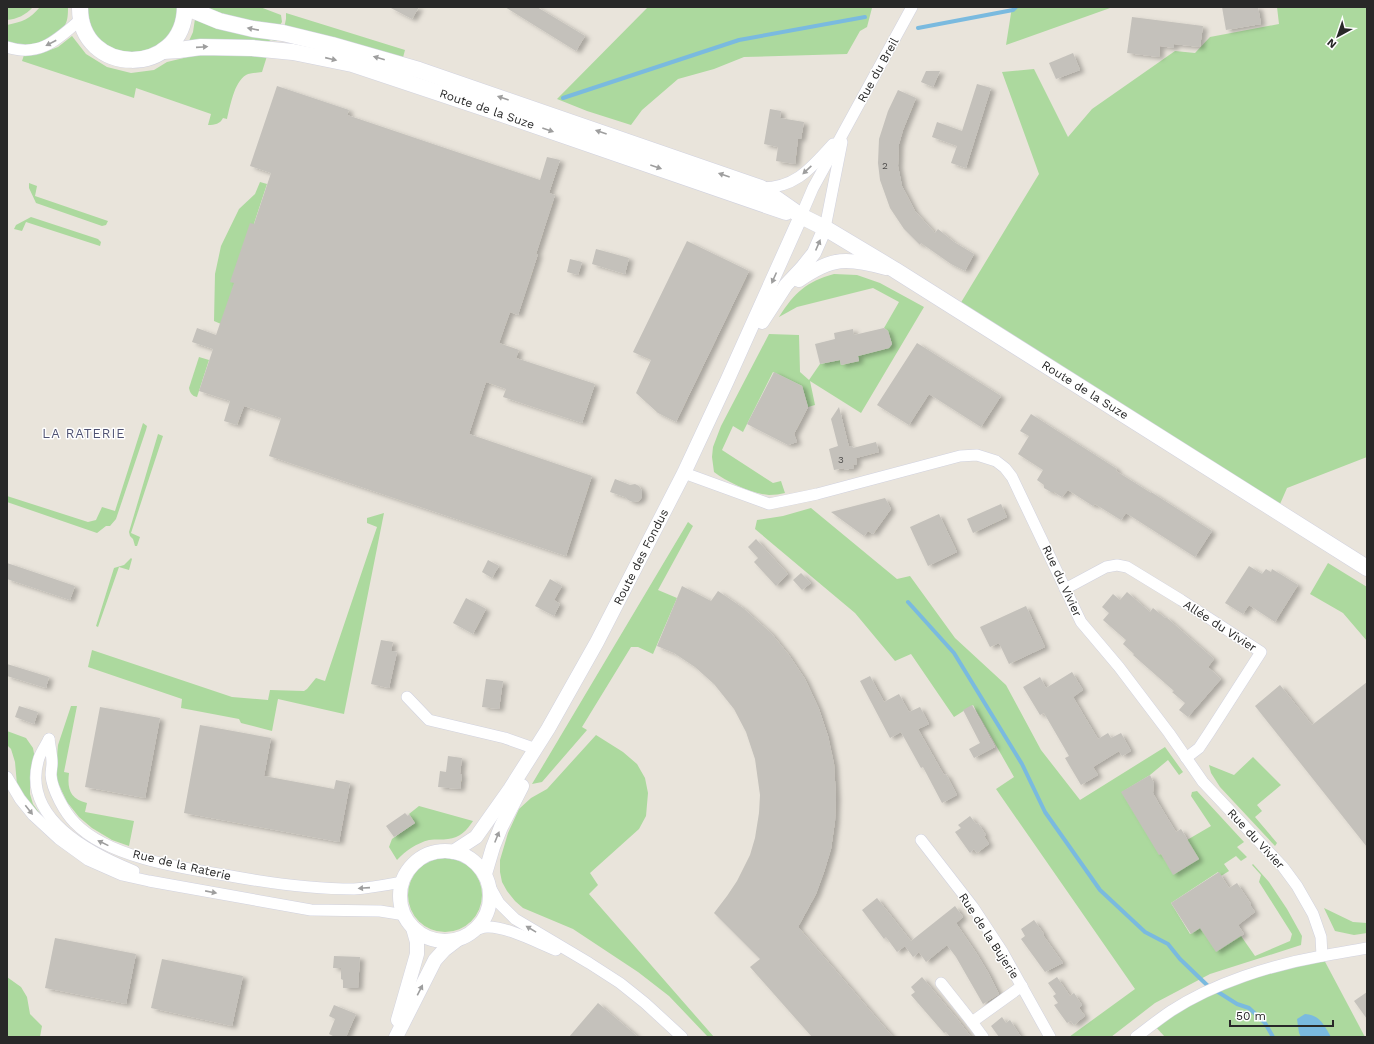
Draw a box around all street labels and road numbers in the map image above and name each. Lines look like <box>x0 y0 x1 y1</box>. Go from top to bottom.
street label: Rue du Breil <box>855 35 902 105</box>
street label: Route de la Suze <box>438 86 536 132</box>
street label: Route de la Suze <box>1039 358 1131 422</box>
street label: Route des Fondus <box>611 507 671 607</box>
street label: Rue du Vivier <box>1039 543 1085 619</box>
street label: Allée du Vivier <box>1181 597 1259 655</box>
street label: Rue du Vivier <box>1225 806 1287 872</box>
street label: Rue de la Raterie <box>131 847 233 883</box>
street label: Rue de la Bujerie <box>956 890 1022 982</box>

